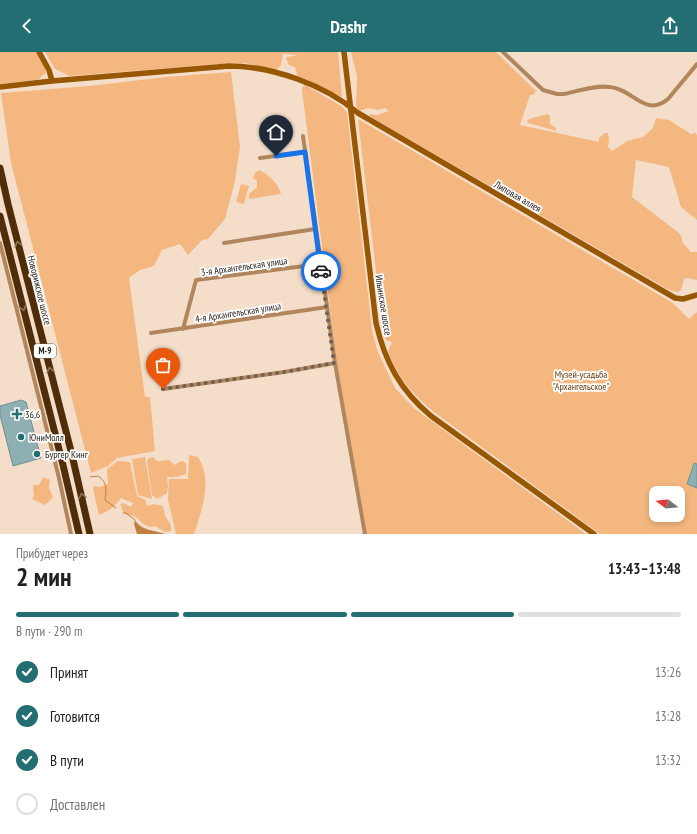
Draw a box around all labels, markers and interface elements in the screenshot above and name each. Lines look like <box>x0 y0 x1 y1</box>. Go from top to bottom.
icon: back <box>16 15 38 37</box>
text: Dashr <box>330 15 367 38</box>
icon: share <box>659 15 681 37</box>
pin <box>259 115 293 156</box>
icon: home <box>265 121 287 143</box>
street label: Липовая аллея <box>491 177 544 215</box>
one-way arrow <box>14 241 23 248</box>
courier <box>301 251 341 291</box>
street label: Новорижское шоссе <box>25 254 54 326</box>
street label: 3-я Архангельская улица <box>200 254 288 279</box>
icon: car <box>310 260 332 282</box>
street label: Ильинское шоссе <box>372 274 395 336</box>
street label: 4-я Архангельская улица <box>194 299 282 326</box>
one-way arrow <box>18 305 27 312</box>
road number: М-9 <box>34 344 56 358</box>
pin <box>146 348 180 389</box>
icon: bag <box>152 354 174 376</box>
one-way arrow <box>47 367 55 373</box>
park label: Музей-усадьба "Архангельское" <box>553 368 609 393</box>
place label: 36,6 <box>25 408 41 421</box>
marker: 36,6 <box>12 409 22 419</box>
place label: ЮниМолл <box>29 431 64 444</box>
marker: ЮниМолл <box>16 432 26 442</box>
place label: Бургер Кинг <box>45 448 88 461</box>
marker: Бургер Кинг <box>32 449 42 459</box>
north arrow <box>649 486 685 522</box>
map controls <box>649 486 685 522</box>
one-way arrow <box>78 493 86 499</box>
text: Прибудет через <box>16 545 88 562</box>
text: 13:43–13:48 <box>608 559 681 578</box>
text: 2 мин <box>16 560 71 593</box>
text: В пути · 290 m <box>16 623 82 640</box>
icon: check <box>16 661 38 683</box>
text: Принят <box>50 663 88 682</box>
text: 13:26 <box>655 664 681 681</box>
icon: check <box>16 705 38 727</box>
text: Готовится <box>50 707 100 726</box>
text: 13:28 <box>655 708 681 725</box>
icon: check <box>16 749 38 771</box>
text: В пути <box>50 751 84 770</box>
text: 13:32 <box>655 752 681 769</box>
text: Доставлен <box>50 795 105 814</box>

